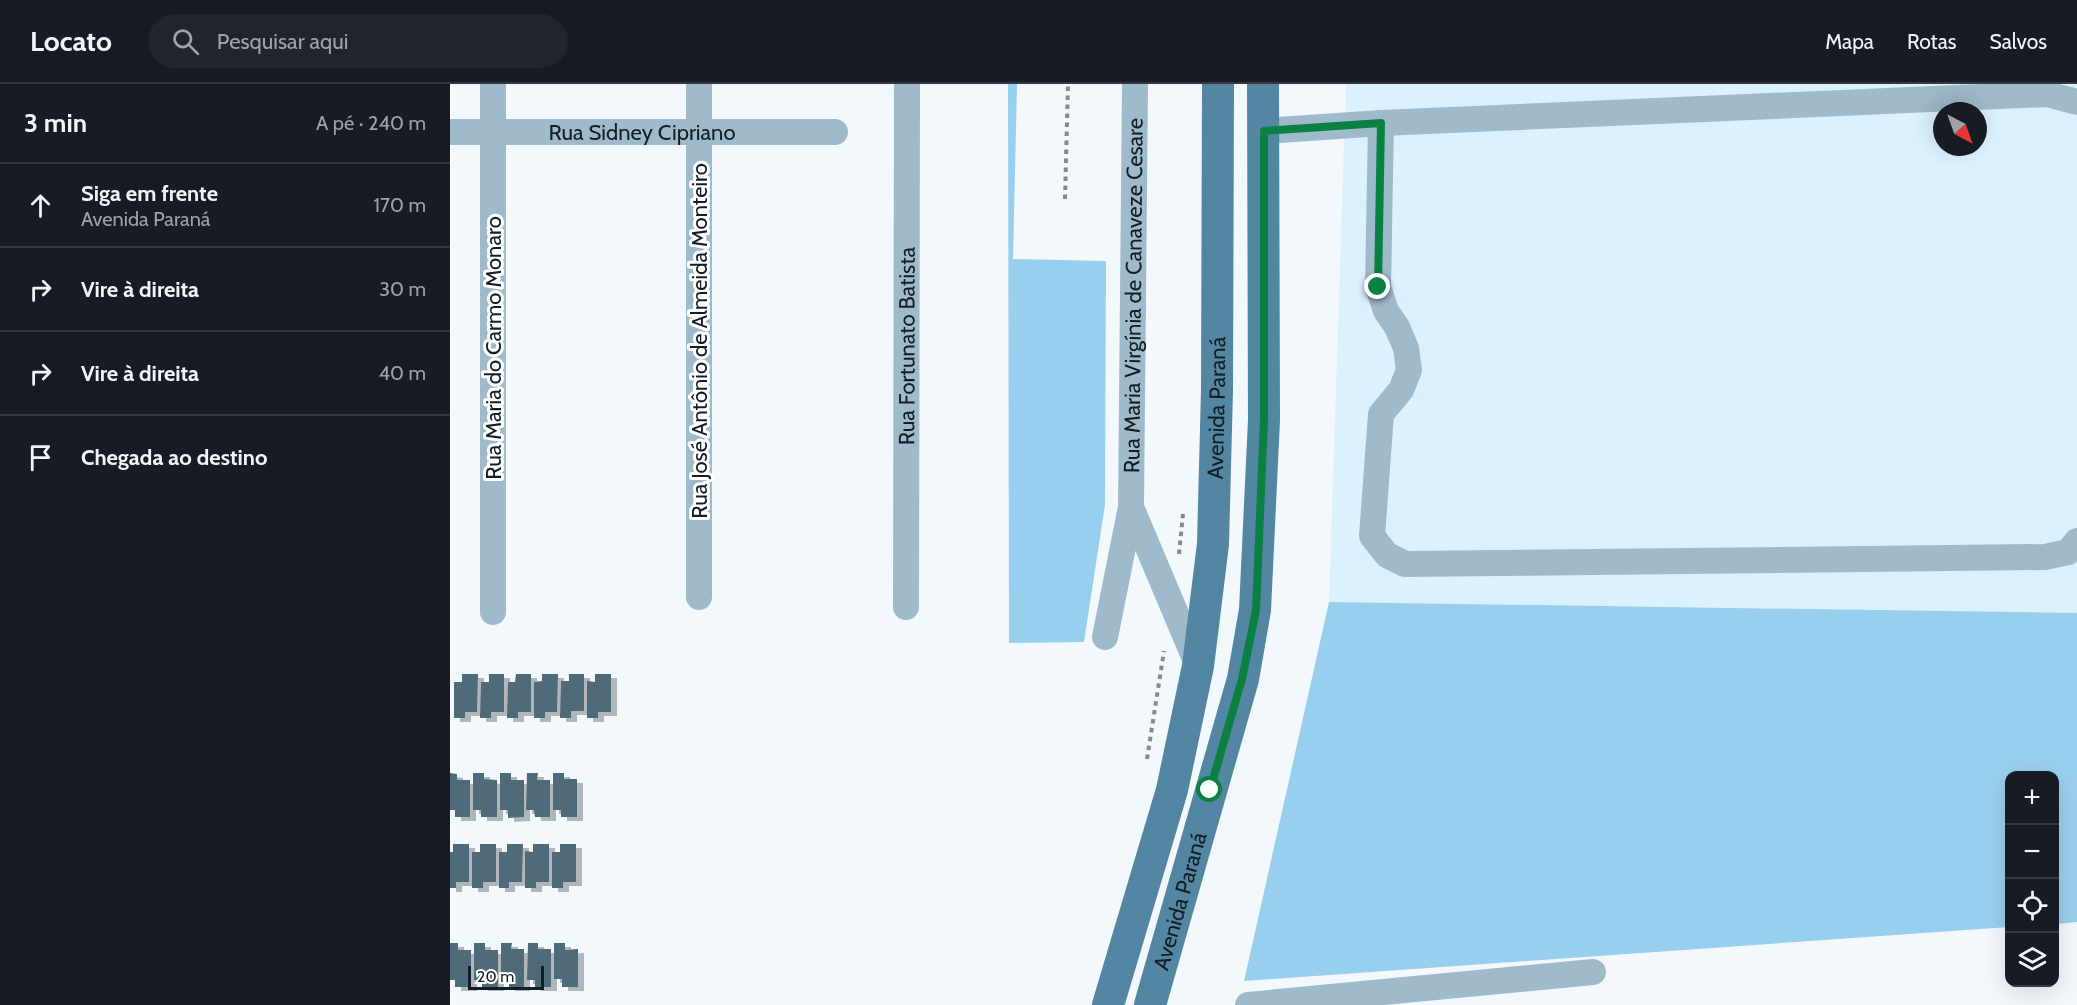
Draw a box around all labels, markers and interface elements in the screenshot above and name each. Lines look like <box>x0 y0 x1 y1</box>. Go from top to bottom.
search box <box>148 14 568 68</box>
text: Locato <box>30 24 112 58</box>
icon: search <box>169 25 202 58</box>
text: Pesquisar aqui <box>217 28 349 55</box>
text: Mapa <box>1825 29 1874 54</box>
text: Rotas <box>1907 29 1956 54</box>
text: Salvos <box>1989 29 2047 54</box>
north arrow <box>1933 102 1987 156</box>
text: 3 min <box>24 107 87 139</box>
text: A pé · 240 m <box>316 111 426 135</box>
street label: Rua Maria Virgínia de Canaveze Cesare <box>1118 118 1149 473</box>
street label: Rua Sidney Cipriano <box>549 119 736 146</box>
street label: Rua José Antônio de Almeida Monteiro <box>686 163 713 519</box>
text: Siga em frente <box>81 180 218 207</box>
icon: ahead <box>24 189 57 222</box>
text: 170 m <box>374 193 426 217</box>
text: Avenida Paraná <box>81 207 210 231</box>
street label: Rua Maria do Carmo Monaro <box>480 216 507 480</box>
street label: Rua Fortunato Batista <box>893 246 921 445</box>
icon: right <box>24 273 57 306</box>
route end <box>1364 273 1390 299</box>
text: Vire à direita <box>81 276 199 303</box>
text: 30 m <box>379 277 426 301</box>
street label: Avenida Paraná <box>1202 336 1231 480</box>
icon: right <box>24 357 57 390</box>
text: Vire à direita <box>81 360 199 387</box>
text: 40 m <box>378 361 426 385</box>
icon: arrive <box>24 441 57 474</box>
text: Chegada ao destino <box>81 444 267 471</box>
map controls <box>2005 771 2059 987</box>
button: + <box>2005 771 2059 825</box>
route start <box>1196 776 1222 802</box>
button: − <box>2005 825 2059 879</box>
street label: Avenida Paraná <box>1148 829 1213 974</box>
button: locate <box>2005 879 2059 933</box>
button: layers <box>2005 933 2059 987</box>
scale bar <box>468 963 544 990</box>
text: 20 m <box>477 967 514 986</box>

